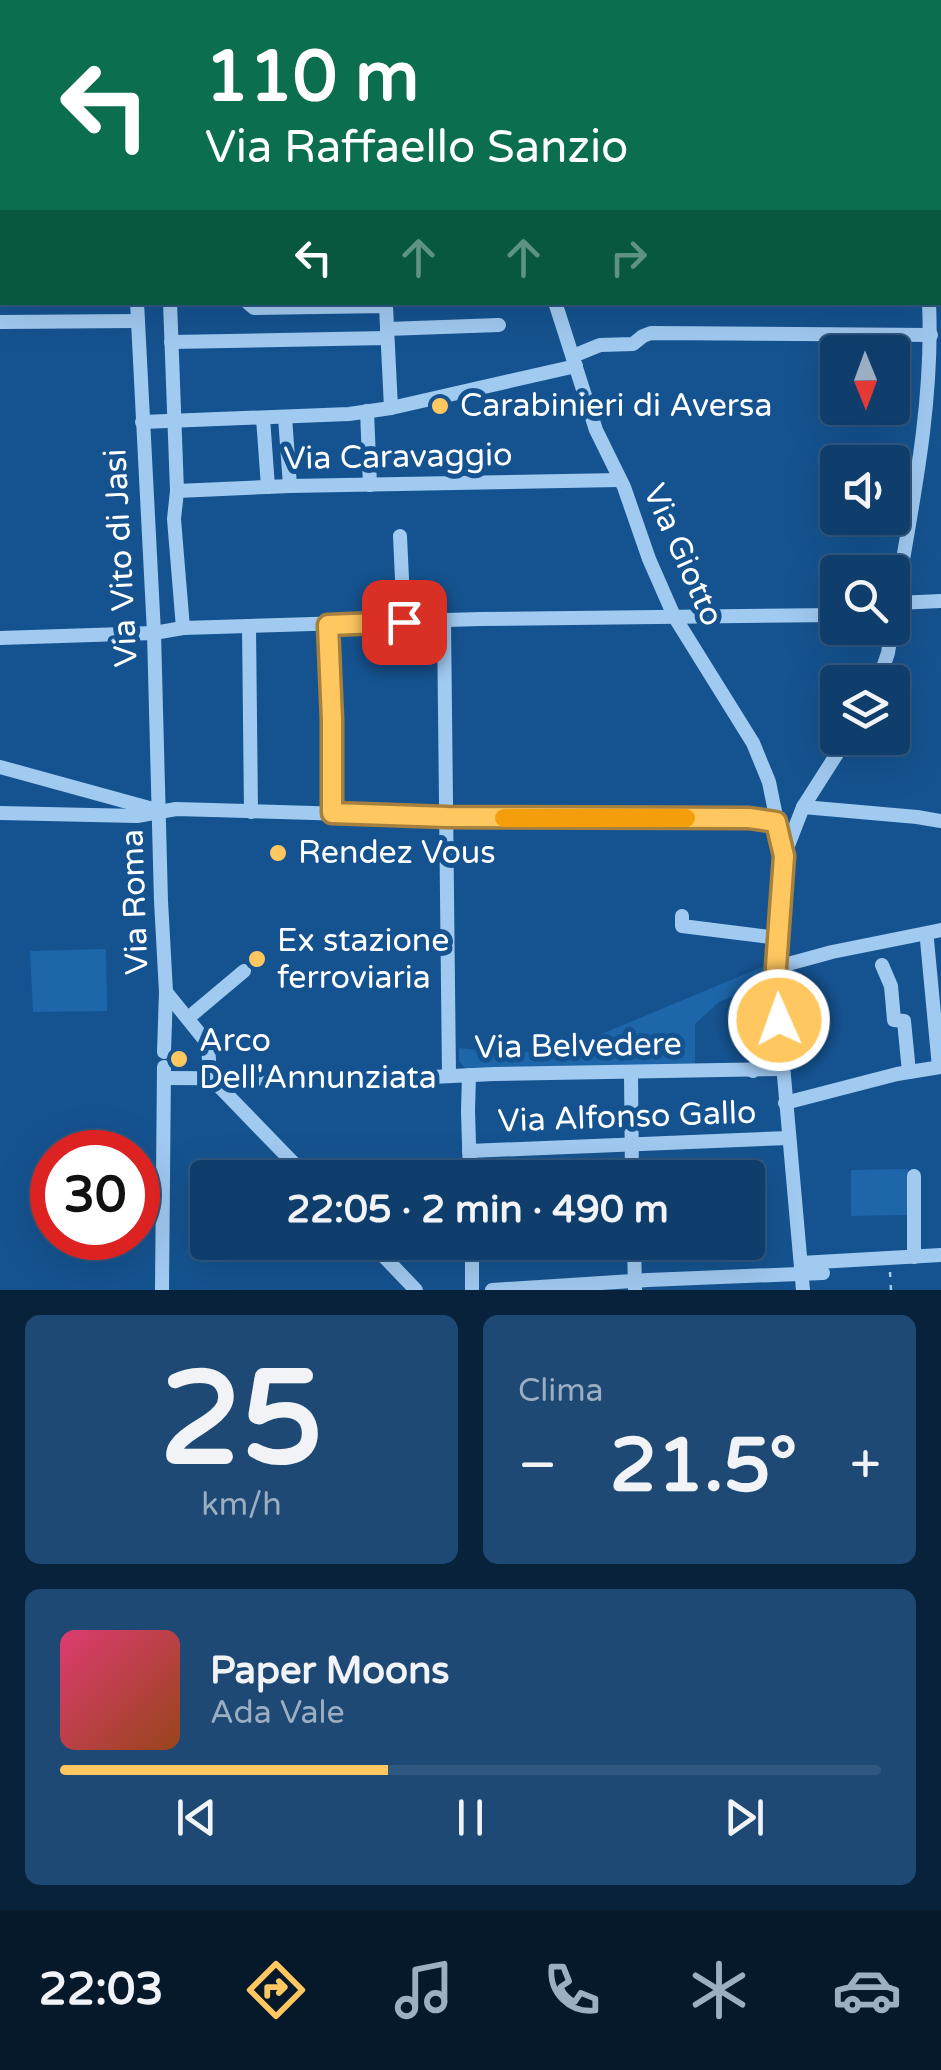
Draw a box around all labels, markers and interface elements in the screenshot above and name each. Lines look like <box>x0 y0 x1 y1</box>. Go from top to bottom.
text: 110 m <box>205 36 419 120</box>
icon: left <box>40 40 170 170</box>
text: Via Raffaello Sanzio <box>205 121 628 175</box>
icon: left <box>286 230 341 285</box>
icon: ahead <box>391 230 446 285</box>
icon: ahead <box>496 230 551 285</box>
icon: right <box>601 230 656 285</box>
north arrow <box>820 335 910 425</box>
map controls <box>820 335 910 755</box>
place label: Carabinieri di Aversa <box>460 387 772 425</box>
marker: Carabinieri di Aversa <box>429 395 451 417</box>
street label: Via Caravaggio <box>283 436 513 478</box>
button: sound <box>820 445 910 535</box>
street label: Via Vito di Jasi <box>96 448 146 668</box>
street label: Via Giotto <box>635 478 731 632</box>
button: search <box>820 555 910 645</box>
pin <box>362 580 447 665</box>
icon: arrive <box>377 595 432 650</box>
button: layers <box>820 665 910 755</box>
street label: Via Roma <box>113 828 157 976</box>
place label: Rendez Vous <box>298 834 496 872</box>
marker: Rendez Vous <box>267 842 289 864</box>
place label: Ex stazione ferroviaria <box>277 922 449 997</box>
marker: Ex stazione ferroviaria <box>246 948 268 970</box>
position arrow <box>727 968 831 1072</box>
place label: Arco Dell'Annunziata <box>199 1022 437 1097</box>
street label: Via Belvedere <box>474 1025 682 1067</box>
marker: Arco Dell'Annunziata <box>168 1048 190 1070</box>
street label: Via Alfonso Gallo <box>497 1093 757 1141</box>
speed limit sign: 30 <box>30 1130 160 1260</box>
text: 22:05 · 2 min · 490 m <box>286 1187 669 1233</box>
text: 25 <box>160 1343 323 1499</box>
text: Clima <box>518 1372 604 1410</box>
text: 21.5° <box>610 1421 797 1511</box>
text: − <box>518 1433 557 1499</box>
text: + <box>850 1433 881 1499</box>
text: km/h <box>201 1486 282 1524</box>
text: Paper Moons <box>210 1648 450 1694</box>
text: Ada Vale <box>210 1694 345 1732</box>
icon: previous <box>169 1790 224 1845</box>
icon: pause <box>443 1790 498 1845</box>
icon: next <box>717 1790 772 1845</box>
icon: directions <box>241 1955 311 2025</box>
icon: music <box>389 1955 459 2025</box>
icon: phone <box>537 1955 607 2025</box>
icon: climate <box>684 1955 754 2025</box>
icon: car <box>832 1955 902 2025</box>
text: 22:03 <box>39 1963 164 2017</box>

